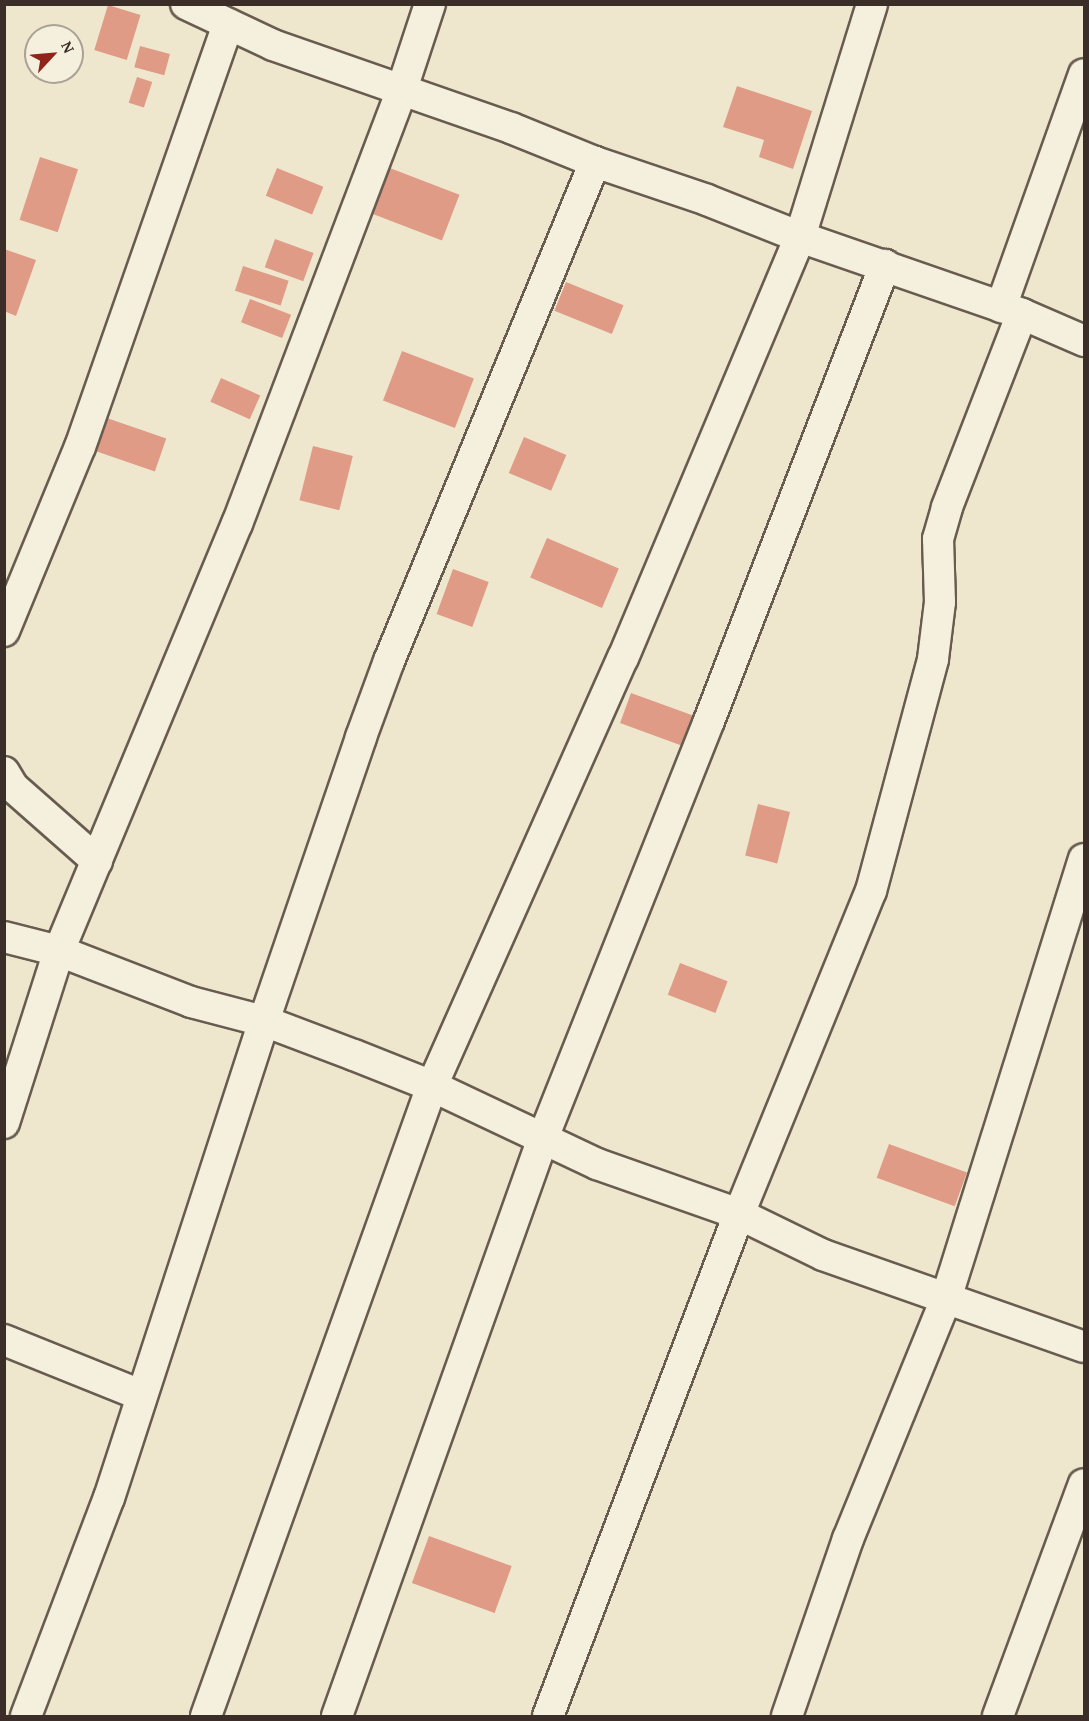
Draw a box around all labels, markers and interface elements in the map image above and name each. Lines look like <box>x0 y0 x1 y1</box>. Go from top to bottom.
north arrow <box>24 24 84 84</box>
text: N <box>55 37 82 57</box>

